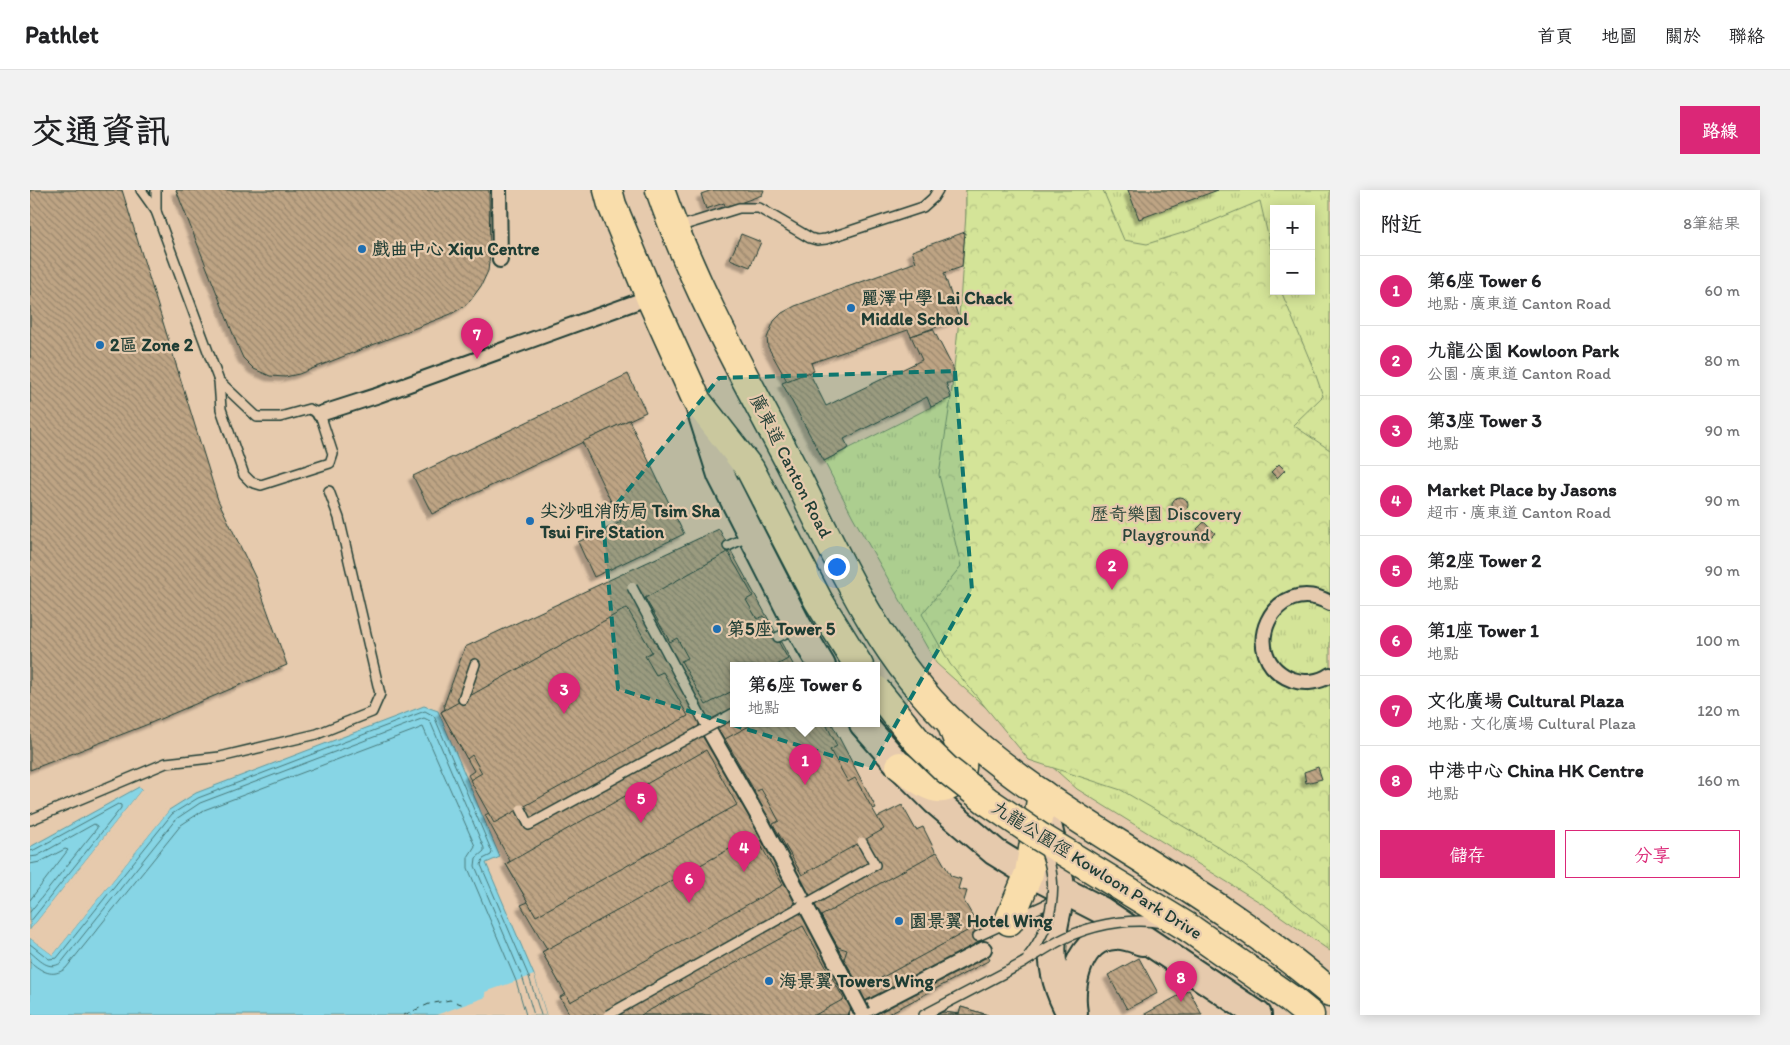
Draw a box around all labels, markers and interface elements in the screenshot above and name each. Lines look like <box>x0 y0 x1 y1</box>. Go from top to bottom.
text: Pathlet <box>25 20 99 49</box>
text: 首頁 <box>1537 25 1573 47</box>
text: 地圖 <box>1601 25 1637 47</box>
text: 關於 <box>1665 25 1701 47</box>
text: 聯絡 <box>1729 25 1765 47</box>
button: 路線 <box>1680 106 1760 154</box>
text: 交通資訊 <box>30 110 170 152</box>
map controls <box>1270 205 1315 295</box>
button: + <box>1270 205 1315 250</box>
text: 附近 <box>1380 211 1422 236</box>
text: 8筆結果 <box>1683 214 1740 233</box>
place label: 戲曲中心 Xiqu Centre <box>372 238 540 260</box>
marker: 戲曲中心 Xiqu Centre <box>356 243 368 255</box>
button: − <box>1270 250 1315 295</box>
text: 第6座 Tower 6 <box>1427 269 1541 292</box>
text: 1 <box>1392 281 1400 300</box>
text: 60 m <box>1705 281 1740 300</box>
place label: 麗澤中學 Lai Chack Middle School <box>861 287 1013 330</box>
text: 地點 · 廣東道 Canton Road <box>1427 294 1611 313</box>
marker: 麗澤中學 Lai Chack Middle School <box>845 302 857 314</box>
pin: 7 <box>461 318 493 359</box>
place label: 2區 Zone 2 <box>110 334 194 356</box>
marker: 2區 Zone 2 <box>94 339 106 351</box>
text: 九龍公園 Kowloon Park <box>1427 339 1619 362</box>
text: 2 <box>1392 351 1400 370</box>
text: 80 m <box>1704 351 1740 370</box>
text: 公園 · 廣東道 Canton Road <box>1427 364 1611 383</box>
street label: 廣東道 Canton Road <box>745 390 837 542</box>
text: 第3座 Tower 3 <box>1427 409 1542 432</box>
text: 3 <box>1392 421 1400 440</box>
text: 90 m <box>1705 421 1740 440</box>
text: 地點 <box>1427 434 1459 453</box>
text: Market Place by Jasons <box>1427 478 1617 501</box>
text: 4 <box>1391 491 1401 510</box>
text: 90 m <box>1705 491 1740 510</box>
place label: 尖沙咀消防局 Tsim Sha Tsui Fire Station <box>539 500 720 543</box>
park label: 歷奇樂園 Discovery Playground <box>1091 503 1242 546</box>
text: 超市 · 廣東道 Canton Road <box>1427 503 1611 522</box>
marker: 尖沙咀消防局 Tsim Sha Tsui Fire Station <box>524 515 536 527</box>
pin: 2 <box>1096 549 1128 590</box>
text: 第2座 Tower 2 <box>1427 549 1541 572</box>
your location <box>824 554 850 580</box>
text: 5 <box>1392 561 1400 580</box>
text: 90 m <box>1705 561 1740 580</box>
text: 地點 <box>1427 574 1459 593</box>
place label: 第5座 Tower 5 <box>727 618 836 640</box>
text: 第1座 Tower 1 <box>1427 619 1539 642</box>
marker: 第5座 Tower 5 <box>711 623 723 635</box>
text: 6 <box>1392 631 1400 650</box>
text: 100 m <box>1696 631 1740 650</box>
text: 地點 <box>1427 644 1459 663</box>
popup <box>730 662 880 727</box>
pin: 3 <box>548 673 580 714</box>
text: 第6座 Tower 6 <box>748 673 862 696</box>
text: 文化廣場 Cultural Plaza <box>1427 689 1624 712</box>
text: 地點 <box>748 698 780 717</box>
text: 7 <box>1392 701 1400 720</box>
text: 120 m <box>1697 701 1740 720</box>
text: 地點 · 文化廣場 Cultural Plaza <box>1427 714 1636 733</box>
pin: 1 <box>789 744 821 785</box>
text: 中港中心 China HK Centre <box>1427 759 1644 782</box>
text: 8 <box>1392 771 1400 790</box>
text: 160 m <box>1697 771 1740 790</box>
pin: 5 <box>625 782 657 823</box>
text: 地點 <box>1427 784 1459 803</box>
street label: 九龍公園徑 Kowloon Park Drive <box>988 796 1206 944</box>
button: 儲存 <box>1380 830 1555 878</box>
button: 分享 <box>1565 830 1740 878</box>
pin: 4 <box>728 831 760 872</box>
pin: 6 <box>673 862 705 903</box>
place label: 園景翼 Hotel Wing <box>909 910 1053 932</box>
marker: 園景翼 Hotel Wing <box>893 915 905 927</box>
pin: 8 <box>1165 961 1197 1002</box>
place label: 海景翼 Towers Wing <box>779 970 934 992</box>
marker: 海景翼 Towers Wing <box>763 975 775 987</box>

